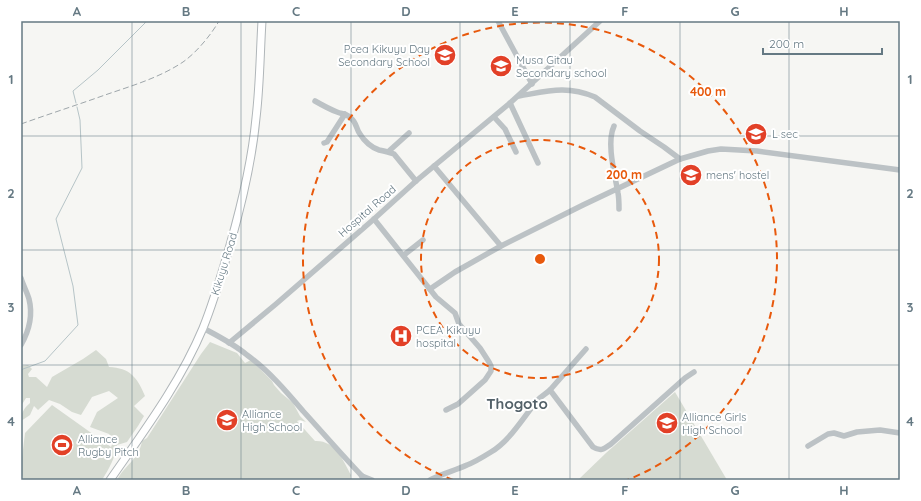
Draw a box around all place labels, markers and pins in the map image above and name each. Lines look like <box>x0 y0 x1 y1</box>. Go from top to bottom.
place label: Pcea Kikuyu Day Secondary School <box>338 42 430 69</box>
school or university icon: Pcea Kikuyu Day Secondary School <box>432 42 458 68</box>
school or university icon: Musa Gitau Secondary school <box>488 53 514 79</box>
place label: Musa Gitau Secondary school <box>516 53 607 80</box>
school or university icon: L sec <box>743 121 769 147</box>
place label: L sec <box>772 127 798 141</box>
school or university icon: mens' hostel <box>678 162 704 188</box>
place label: mens' hostel <box>706 168 769 182</box>
centre of rings <box>533 252 547 266</box>
hospital icon: PCEA Kikuyu hospital <box>388 323 414 349</box>
place label: PCEA Kikuyu hospital <box>416 323 480 350</box>
school or university icon: Alliance High School <box>214 407 240 433</box>
place label: Alliance High School <box>242 407 302 434</box>
school or university icon: Alliance Girls High School <box>654 410 680 436</box>
place label: Alliance Girls High School <box>682 410 746 437</box>
sports icon: Alliance Rugby Pitch <box>49 432 75 458</box>
place label: Alliance Rugby Pitch <box>78 432 139 459</box>

